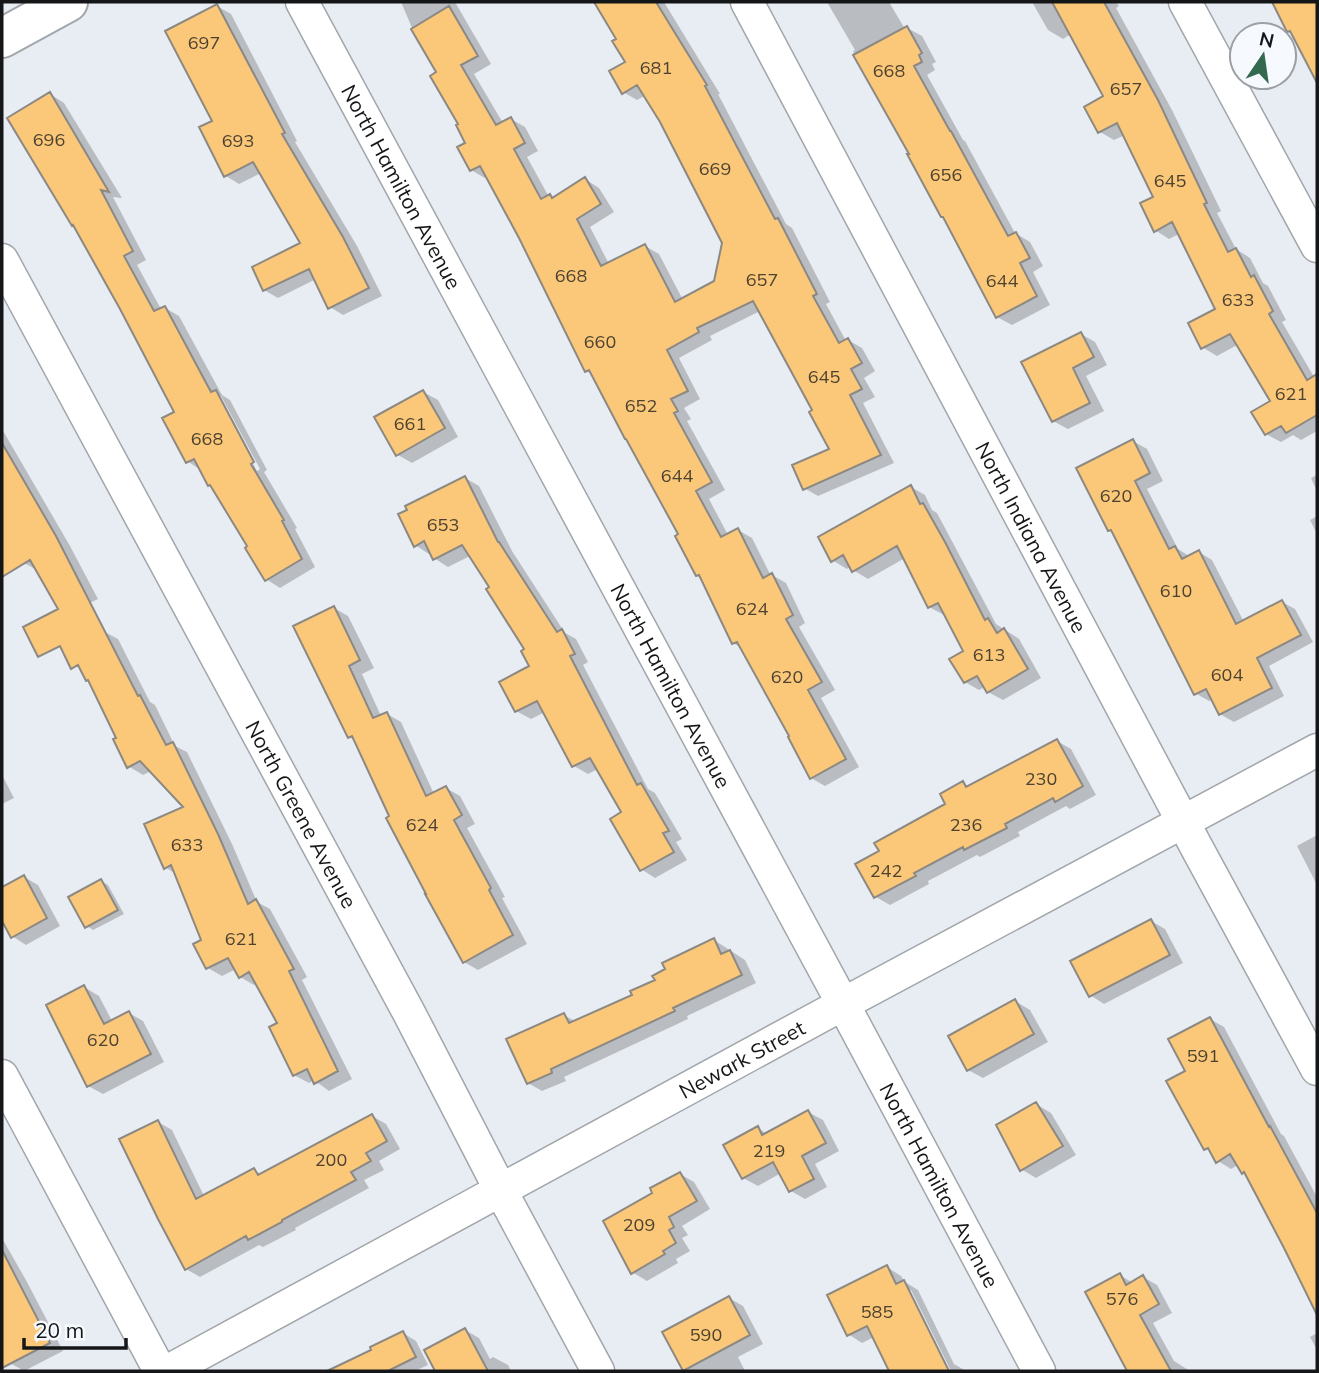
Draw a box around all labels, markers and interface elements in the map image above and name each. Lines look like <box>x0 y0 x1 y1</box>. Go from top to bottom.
north arrow <box>1228 21 1298 91</box>
text: N <box>1257 26 1277 53</box>
house number: 697 <box>188 31 220 54</box>
house number: 681 <box>640 56 672 79</box>
house number: 668 <box>873 59 905 82</box>
house number: 657 <box>1110 77 1142 100</box>
street label: North Hamilton Avenue <box>336 80 467 293</box>
house number: 696 <box>33 128 65 151</box>
house number: 693 <box>222 129 254 152</box>
house number: 669 <box>699 157 731 180</box>
house number: 656 <box>930 163 962 186</box>
house number: 645 <box>1154 169 1186 192</box>
house number: 668 <box>555 264 587 287</box>
house number: 657 <box>746 268 778 291</box>
house number: 644 <box>986 269 1018 292</box>
house number: 633 <box>1222 288 1254 311</box>
house number: 660 <box>584 330 616 353</box>
house number: 645 <box>808 365 840 388</box>
house number: 621 <box>1275 382 1307 405</box>
house number: 652 <box>625 394 657 417</box>
house number: 661 <box>394 412 426 435</box>
house number: 668 <box>191 427 223 450</box>
street label: North Indiana Avenue <box>970 437 1093 637</box>
house number: 644 <box>661 464 693 487</box>
house number: 620 <box>1100 484 1132 507</box>
house number: 653 <box>427 513 459 536</box>
street label: North Hamilton Avenue <box>605 579 737 792</box>
house number: 610 <box>1160 579 1192 602</box>
house number: 624 <box>736 597 768 620</box>
house number: 613 <box>973 643 1005 666</box>
house number: 604 <box>1211 663 1243 686</box>
house number: 620 <box>771 665 803 688</box>
street label: North Greene Avenue <box>240 716 363 912</box>
house number: 230 <box>1025 767 1057 790</box>
house number: 624 <box>406 813 438 836</box>
house number: 236 <box>950 813 982 836</box>
house number: 633 <box>171 833 203 856</box>
house number: 242 <box>870 859 902 882</box>
house number: 621 <box>225 927 257 950</box>
street label: Newark Street <box>674 1014 809 1104</box>
house number: 620 <box>87 1028 119 1051</box>
house number: 591 <box>1187 1044 1219 1067</box>
street label: North Hamilton Avenue <box>874 1078 1005 1292</box>
house number: 219 <box>753 1139 785 1162</box>
house number: 200 <box>315 1148 347 1171</box>
house number: 209 <box>623 1213 655 1236</box>
house number: 576 <box>1106 1287 1138 1310</box>
house number: 585 <box>861 1300 893 1323</box>
scale bar <box>24 1306 126 1350</box>
text: 20 m <box>35 1317 84 1343</box>
house number: 590 <box>690 1323 722 1346</box>

